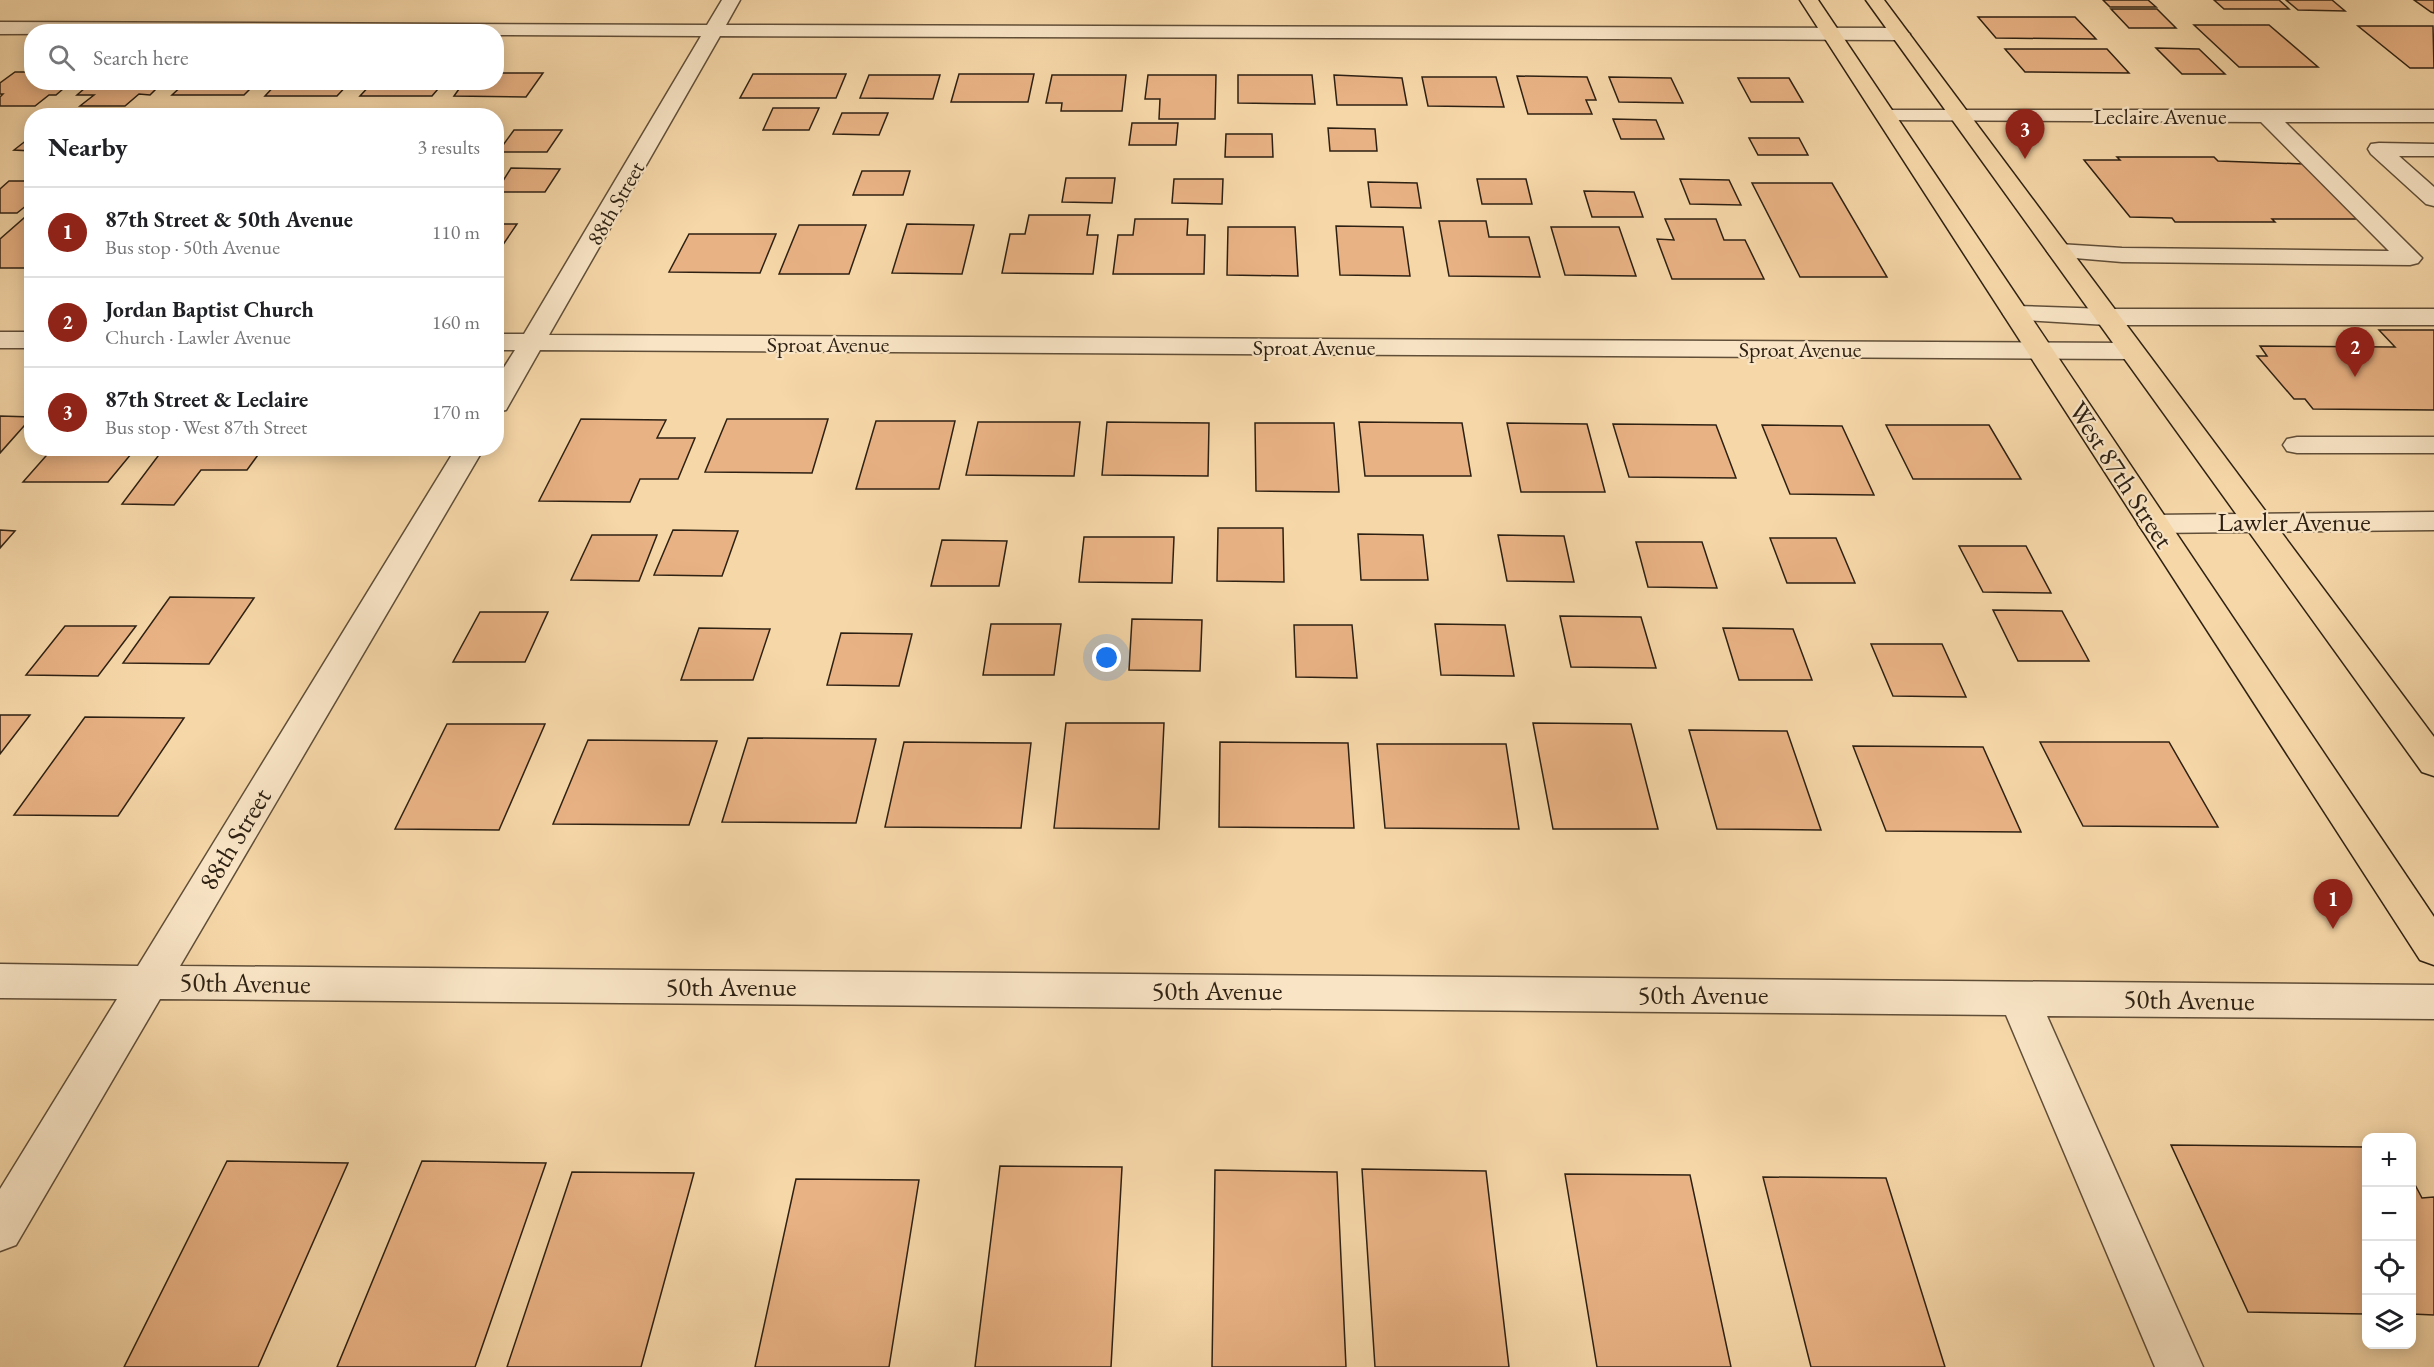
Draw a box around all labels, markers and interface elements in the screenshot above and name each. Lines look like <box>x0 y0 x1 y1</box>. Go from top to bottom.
search box <box>24 24 504 90</box>
icon: search <box>45 41 78 74</box>
text: Search here <box>93 43 188 72</box>
street label: Leclaire Avenue <box>2093 102 2227 131</box>
pin: 3 <box>2006 110 2044 159</box>
text: Nearby <box>48 130 128 164</box>
text: 3 results <box>417 134 480 160</box>
street label: 88th Street <box>580 156 651 250</box>
text: 87th Street & 50th Avenue <box>105 205 353 234</box>
text: 1 <box>62 219 73 245</box>
text: 110 m <box>432 219 480 245</box>
text: Bus stop · 50th Avenue <box>105 234 280 260</box>
text: Jordan Baptist Church <box>105 295 314 324</box>
text: 2 <box>62 309 73 335</box>
text: 160 m <box>432 309 480 335</box>
text: Church · Lawler Avenue <box>105 324 291 350</box>
pin: 2 <box>2336 328 2374 377</box>
street label: Sproat Avenue <box>767 330 890 359</box>
street label: Sproat Avenue <box>1253 333 1376 362</box>
street label: Sproat Avenue <box>1739 335 1862 364</box>
text: 87th Street & Leclaire <box>105 385 308 414</box>
street label: West 87th Street <box>2061 395 2182 555</box>
text: 3 <box>62 399 73 425</box>
text: 170 m <box>432 399 480 425</box>
text: Bus stop · West 87th Street <box>105 414 307 440</box>
street label: Lawler Avenue <box>2217 504 2371 539</box>
your location <box>1092 643 1121 672</box>
street label: 88th Street <box>190 781 279 896</box>
pin: 1 <box>2314 880 2352 929</box>
street label: 50th Avenue <box>179 964 311 1001</box>
street label: 50th Avenue <box>665 969 797 1004</box>
street label: 50th Avenue <box>1151 973 1283 1008</box>
street label: 50th Avenue <box>1637 977 1769 1012</box>
street label: 50th Avenue <box>2123 981 2255 1018</box>
map controls <box>2362 1133 2416 1349</box>
button: + <box>2362 1133 2416 1187</box>
button: − <box>2362 1187 2416 1241</box>
button: locate <box>2362 1241 2416 1295</box>
button: layers <box>2362 1295 2416 1349</box>

